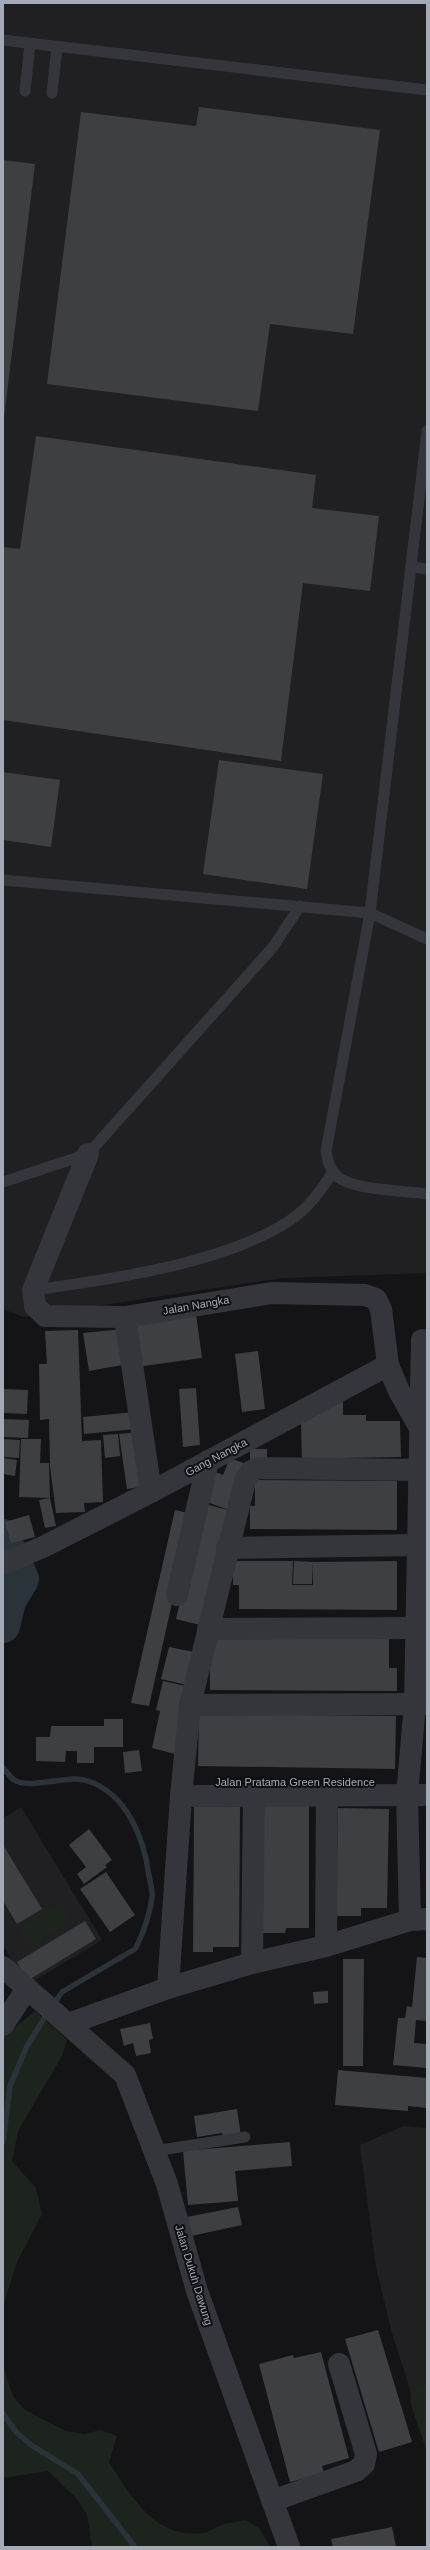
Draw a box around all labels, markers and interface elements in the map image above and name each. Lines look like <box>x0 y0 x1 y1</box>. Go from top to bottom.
street label: Jalan Nangka <box>162 1293 231 1317</box>
street label: Gang Nangka <box>183 1435 250 1478</box>
street label: Jalan Pratama Green Residence <box>215 1776 375 1788</box>
street label: Jalan Dukuh Dawung <box>173 2223 215 2327</box>

